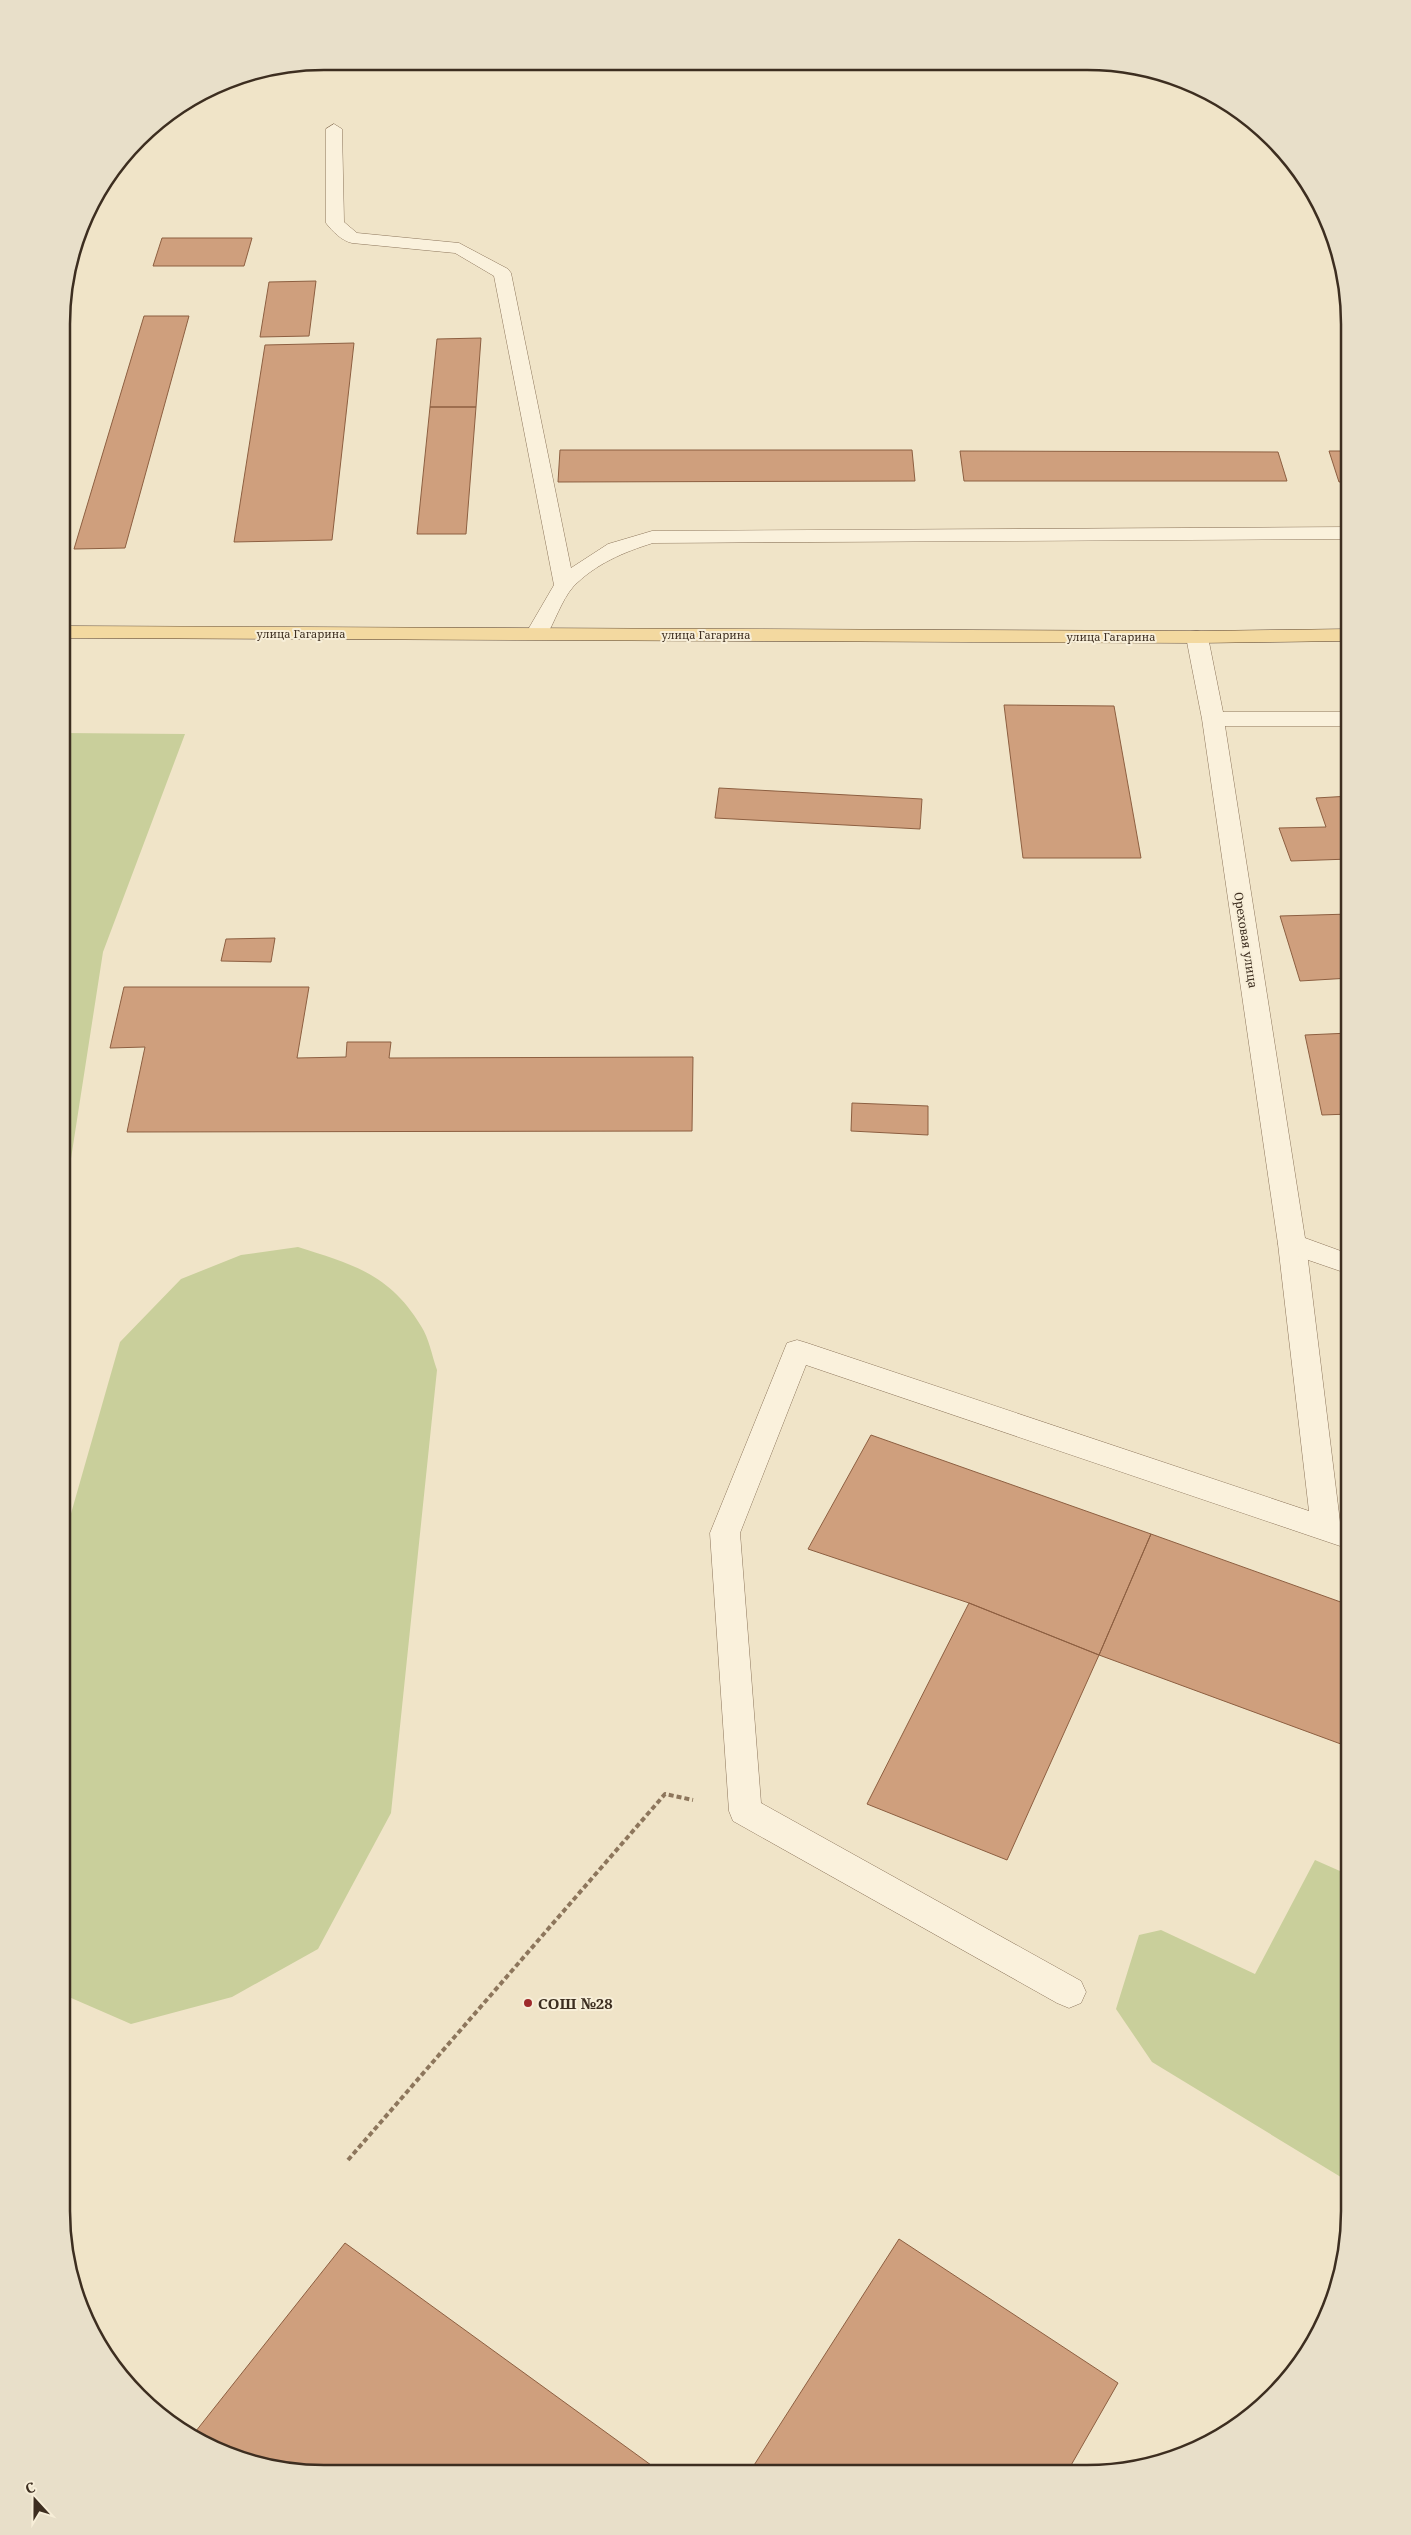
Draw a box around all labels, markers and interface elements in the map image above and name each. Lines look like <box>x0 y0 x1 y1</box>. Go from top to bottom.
street label: улица Гагарина <box>257 626 345 641</box>
street label: улица Гагарина <box>662 627 750 642</box>
street label: улица Гагарина <box>1067 629 1155 644</box>
street label: Ореховая улица <box>1230 891 1262 990</box>
place label: СОШ №28 <box>538 1993 613 2013</box>
marker: СОШ №28 <box>522 1997 534 2009</box>
north arrow <box>10 2475 60 2525</box>
text: С <box>22 2477 38 2498</box>

